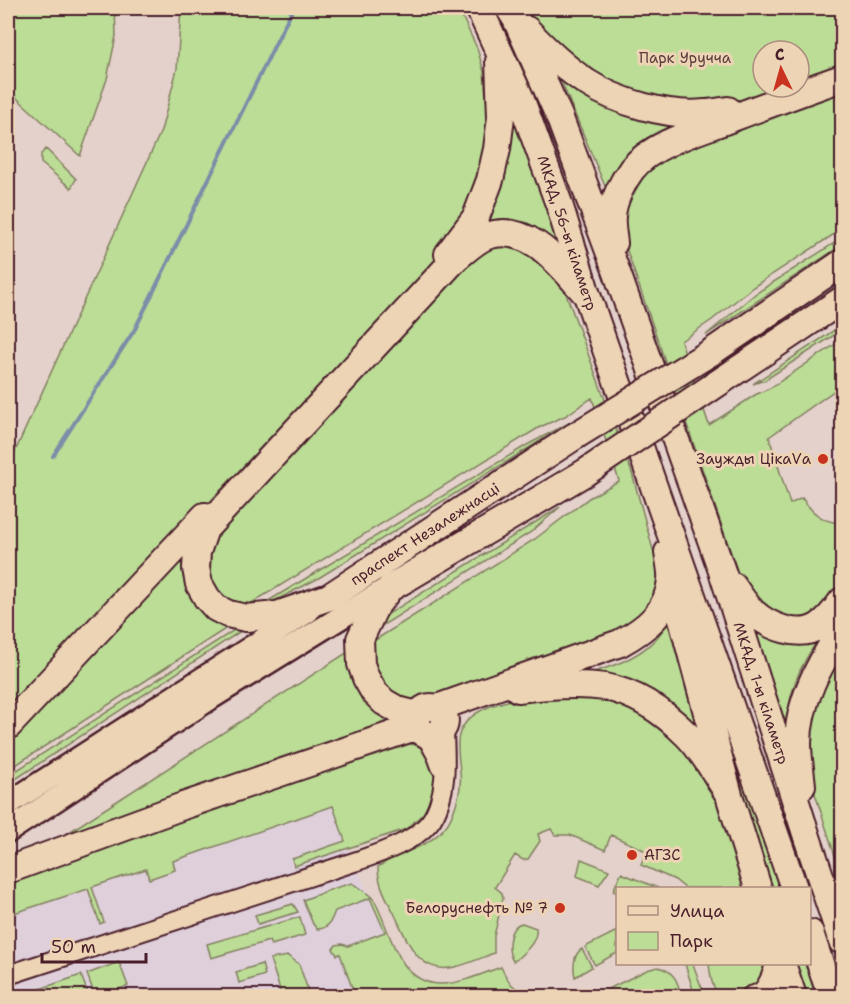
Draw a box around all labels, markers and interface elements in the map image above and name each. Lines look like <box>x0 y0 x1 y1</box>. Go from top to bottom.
north arrow <box>751 39 811 99</box>
text: С <box>774 44 786 65</box>
park label: Парк Уручча <box>639 48 732 68</box>
street label: МКАД, 56-ы кіламетр <box>532 153 602 313</box>
place label: Заужды ЦікаVа <box>696 449 812 469</box>
marker: Заужды ЦікаVа <box>816 452 830 466</box>
street label: праспект Незалежнасці <box>346 478 504 590</box>
street label: МКАД, 1-ы кіламетр <box>729 619 793 767</box>
place label: АГЗС <box>644 845 681 865</box>
marker: АГЗС <box>625 848 639 862</box>
legend <box>616 887 811 965</box>
place label: Белоруснефть № 7 <box>406 898 548 918</box>
text: Улица <box>670 899 724 923</box>
marker: Белоруснефть № 7 <box>553 901 567 915</box>
scale bar <box>42 926 146 964</box>
text: Парк <box>670 929 713 953</box>
text: 50 m <box>51 935 96 959</box>

